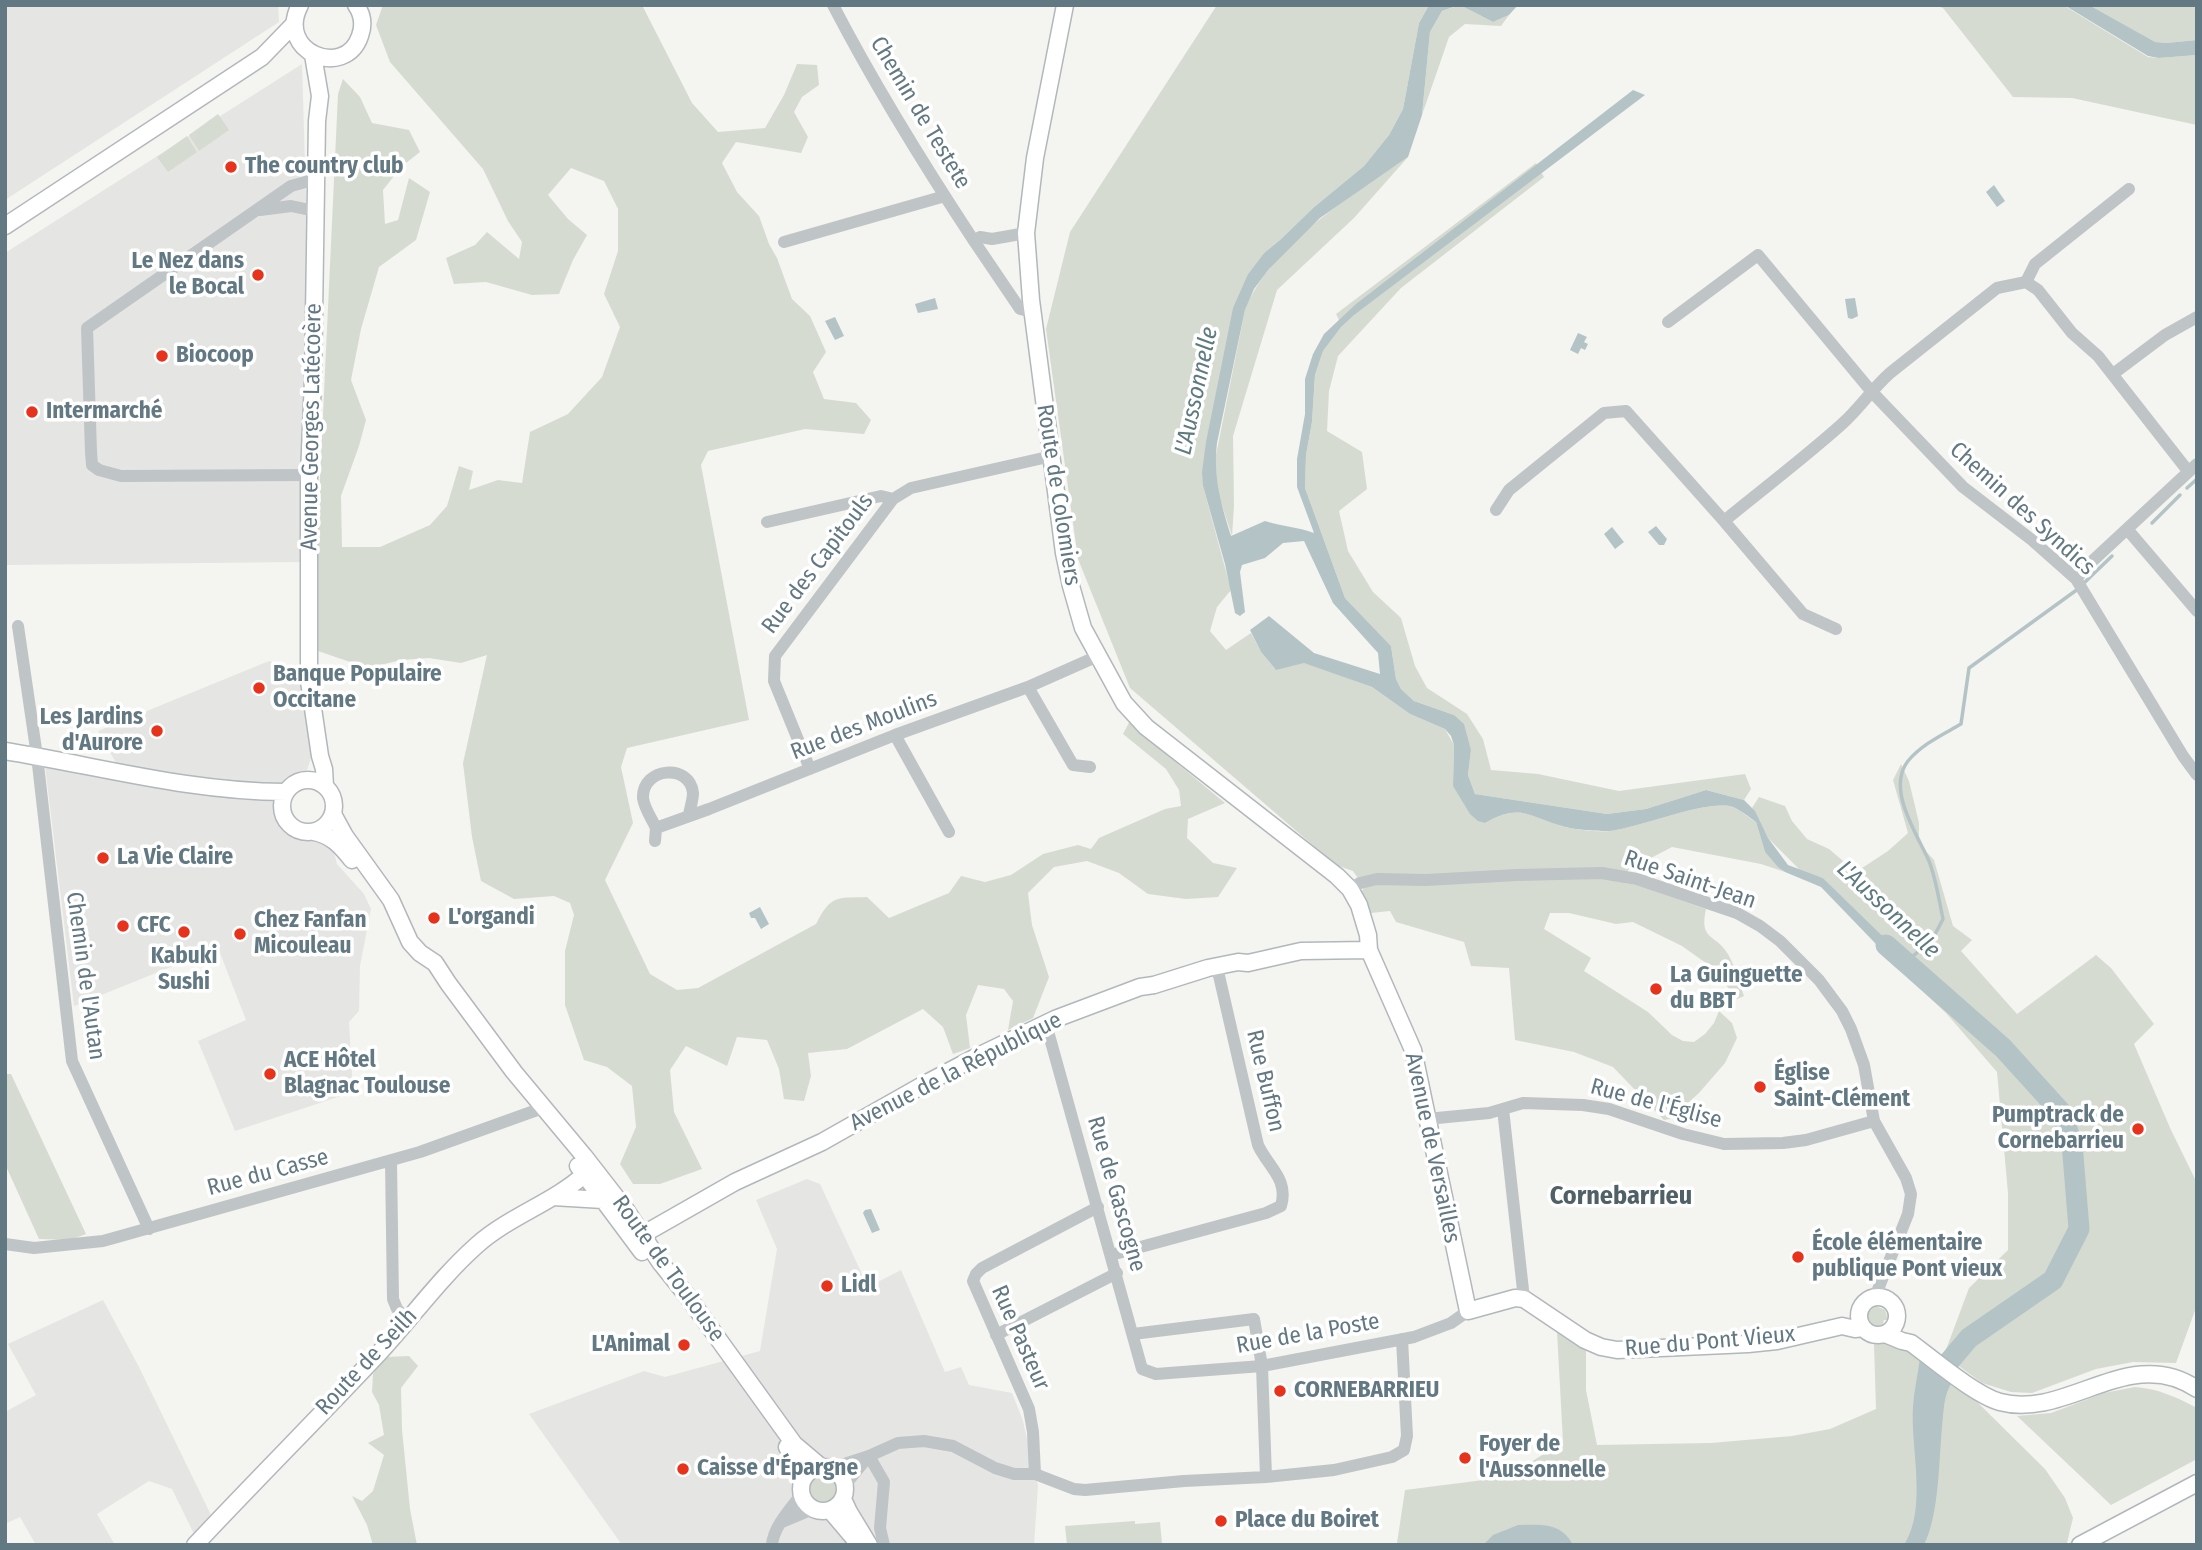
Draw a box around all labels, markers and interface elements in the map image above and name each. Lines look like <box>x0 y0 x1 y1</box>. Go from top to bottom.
street label: Chemin de Testete <box>864 32 976 194</box>
place label: The country club <box>245 153 404 181</box>
marker: The country club <box>223 159 239 175</box>
place label: Le Nez dans le Bocal <box>132 248 244 302</box>
marker: Le Nez dans le Bocal <box>250 267 266 283</box>
street label: Avenue Georges Latécoère <box>296 303 328 551</box>
water label: L'Aussonnelle <box>1169 324 1225 458</box>
place label: Biocoop <box>176 342 254 370</box>
marker: Biocoop <box>154 348 170 364</box>
place label: Intermarché <box>46 398 162 426</box>
street label: Route de Colomiers <box>1030 402 1086 588</box>
marker: Intermarché <box>24 404 40 420</box>
street label: Chemin des Syndics <box>1944 436 2100 582</box>
street label: Rue des Capitouls <box>756 489 880 639</box>
place label: Banque Populaire Occitane <box>273 661 442 715</box>
marker: Banque Populaire Occitane <box>251 680 267 696</box>
street label: Rue des Moulins <box>787 685 941 767</box>
place label: Les Jardins d'Aurore <box>40 704 143 758</box>
marker: Les Jardins d'Aurore <box>149 723 165 739</box>
place label: La Vie Claire <box>117 844 233 872</box>
street label: Rue Saint-Jean <box>1620 845 1760 915</box>
marker: La Vie Claire <box>95 850 111 866</box>
water label: L'Aussonnelle <box>1831 855 1945 965</box>
street label: Chemin de l'Autan <box>60 890 110 1062</box>
place label: L'organdi <box>448 904 535 932</box>
place label: Chez Fanfan Micouleau <box>254 907 367 961</box>
marker: L'organdi <box>426 910 442 926</box>
place label: CFC <box>137 912 171 940</box>
marker: CFC <box>115 918 131 934</box>
marker: Kabuki Sushi <box>176 924 192 940</box>
marker: Chez Fanfan Micouleau <box>232 926 248 942</box>
place label: Kabuki Sushi <box>151 943 217 997</box>
place label: La Guinguette du BBT <box>1670 962 1803 1016</box>
marker: La Guinguette du BBT <box>1648 981 1664 997</box>
street label: Avenue de la République <box>846 1007 1066 1137</box>
street label: Rue Buffon <box>1240 1027 1290 1135</box>
place label: ACE Hôtel Blagnac Toulouse <box>284 1047 450 1101</box>
street label: Avenue de Versailles <box>1398 1050 1466 1246</box>
place label: Église Saint-Clément <box>1774 1060 1910 1114</box>
marker: ACE Hôtel Blagnac Toulouse <box>262 1066 278 1082</box>
street label: Rue de l'Église <box>1587 1073 1725 1135</box>
marker: Église Saint-Clément <box>1752 1079 1768 1095</box>
place label: Pumptrack de Cornebarrieu <box>1992 1102 2124 1156</box>
street label: Rue de Gascogne <box>1081 1113 1151 1275</box>
marker: Pumptrack de Cornebarrieu <box>2130 1121 2146 1137</box>
street label: Rue du Casse <box>204 1144 332 1202</box>
district label: Cornebarrieu <box>1550 1181 1692 1213</box>
street label: Route de Toulouse <box>606 1190 730 1348</box>
place label: École élémentaire publique Pont vieux <box>1812 1230 2002 1284</box>
marker: École élémentaire publique Pont vieux <box>1790 1249 1806 1265</box>
place label: Lidl <box>841 1272 876 1300</box>
marker: Lidl <box>819 1278 835 1294</box>
street label: Rue Pasteur <box>985 1281 1055 1395</box>
street label: Route de Seilh <box>310 1303 424 1421</box>
street label: Rue de la Poste <box>1234 1308 1382 1360</box>
street label: Rue du Pont Vieux <box>1624 1321 1796 1363</box>
place label: L'Animal <box>592 1331 670 1359</box>
marker: L'Animal <box>676 1337 692 1353</box>
place label: CORNEBARRIEU <box>1294 1377 1439 1405</box>
marker: CORNEBARRIEU <box>1272 1383 1288 1399</box>
place label: Foyer de l'Aussonnelle <box>1479 1431 1606 1485</box>
marker: Foyer de l'Aussonnelle <box>1457 1450 1473 1466</box>
place label: Caisse d'Épargne <box>697 1455 858 1483</box>
marker: Caisse d'Épargne <box>675 1461 691 1477</box>
place label: Place du Boiret <box>1235 1507 1379 1535</box>
marker: Place du Boiret <box>1213 1513 1229 1529</box>

